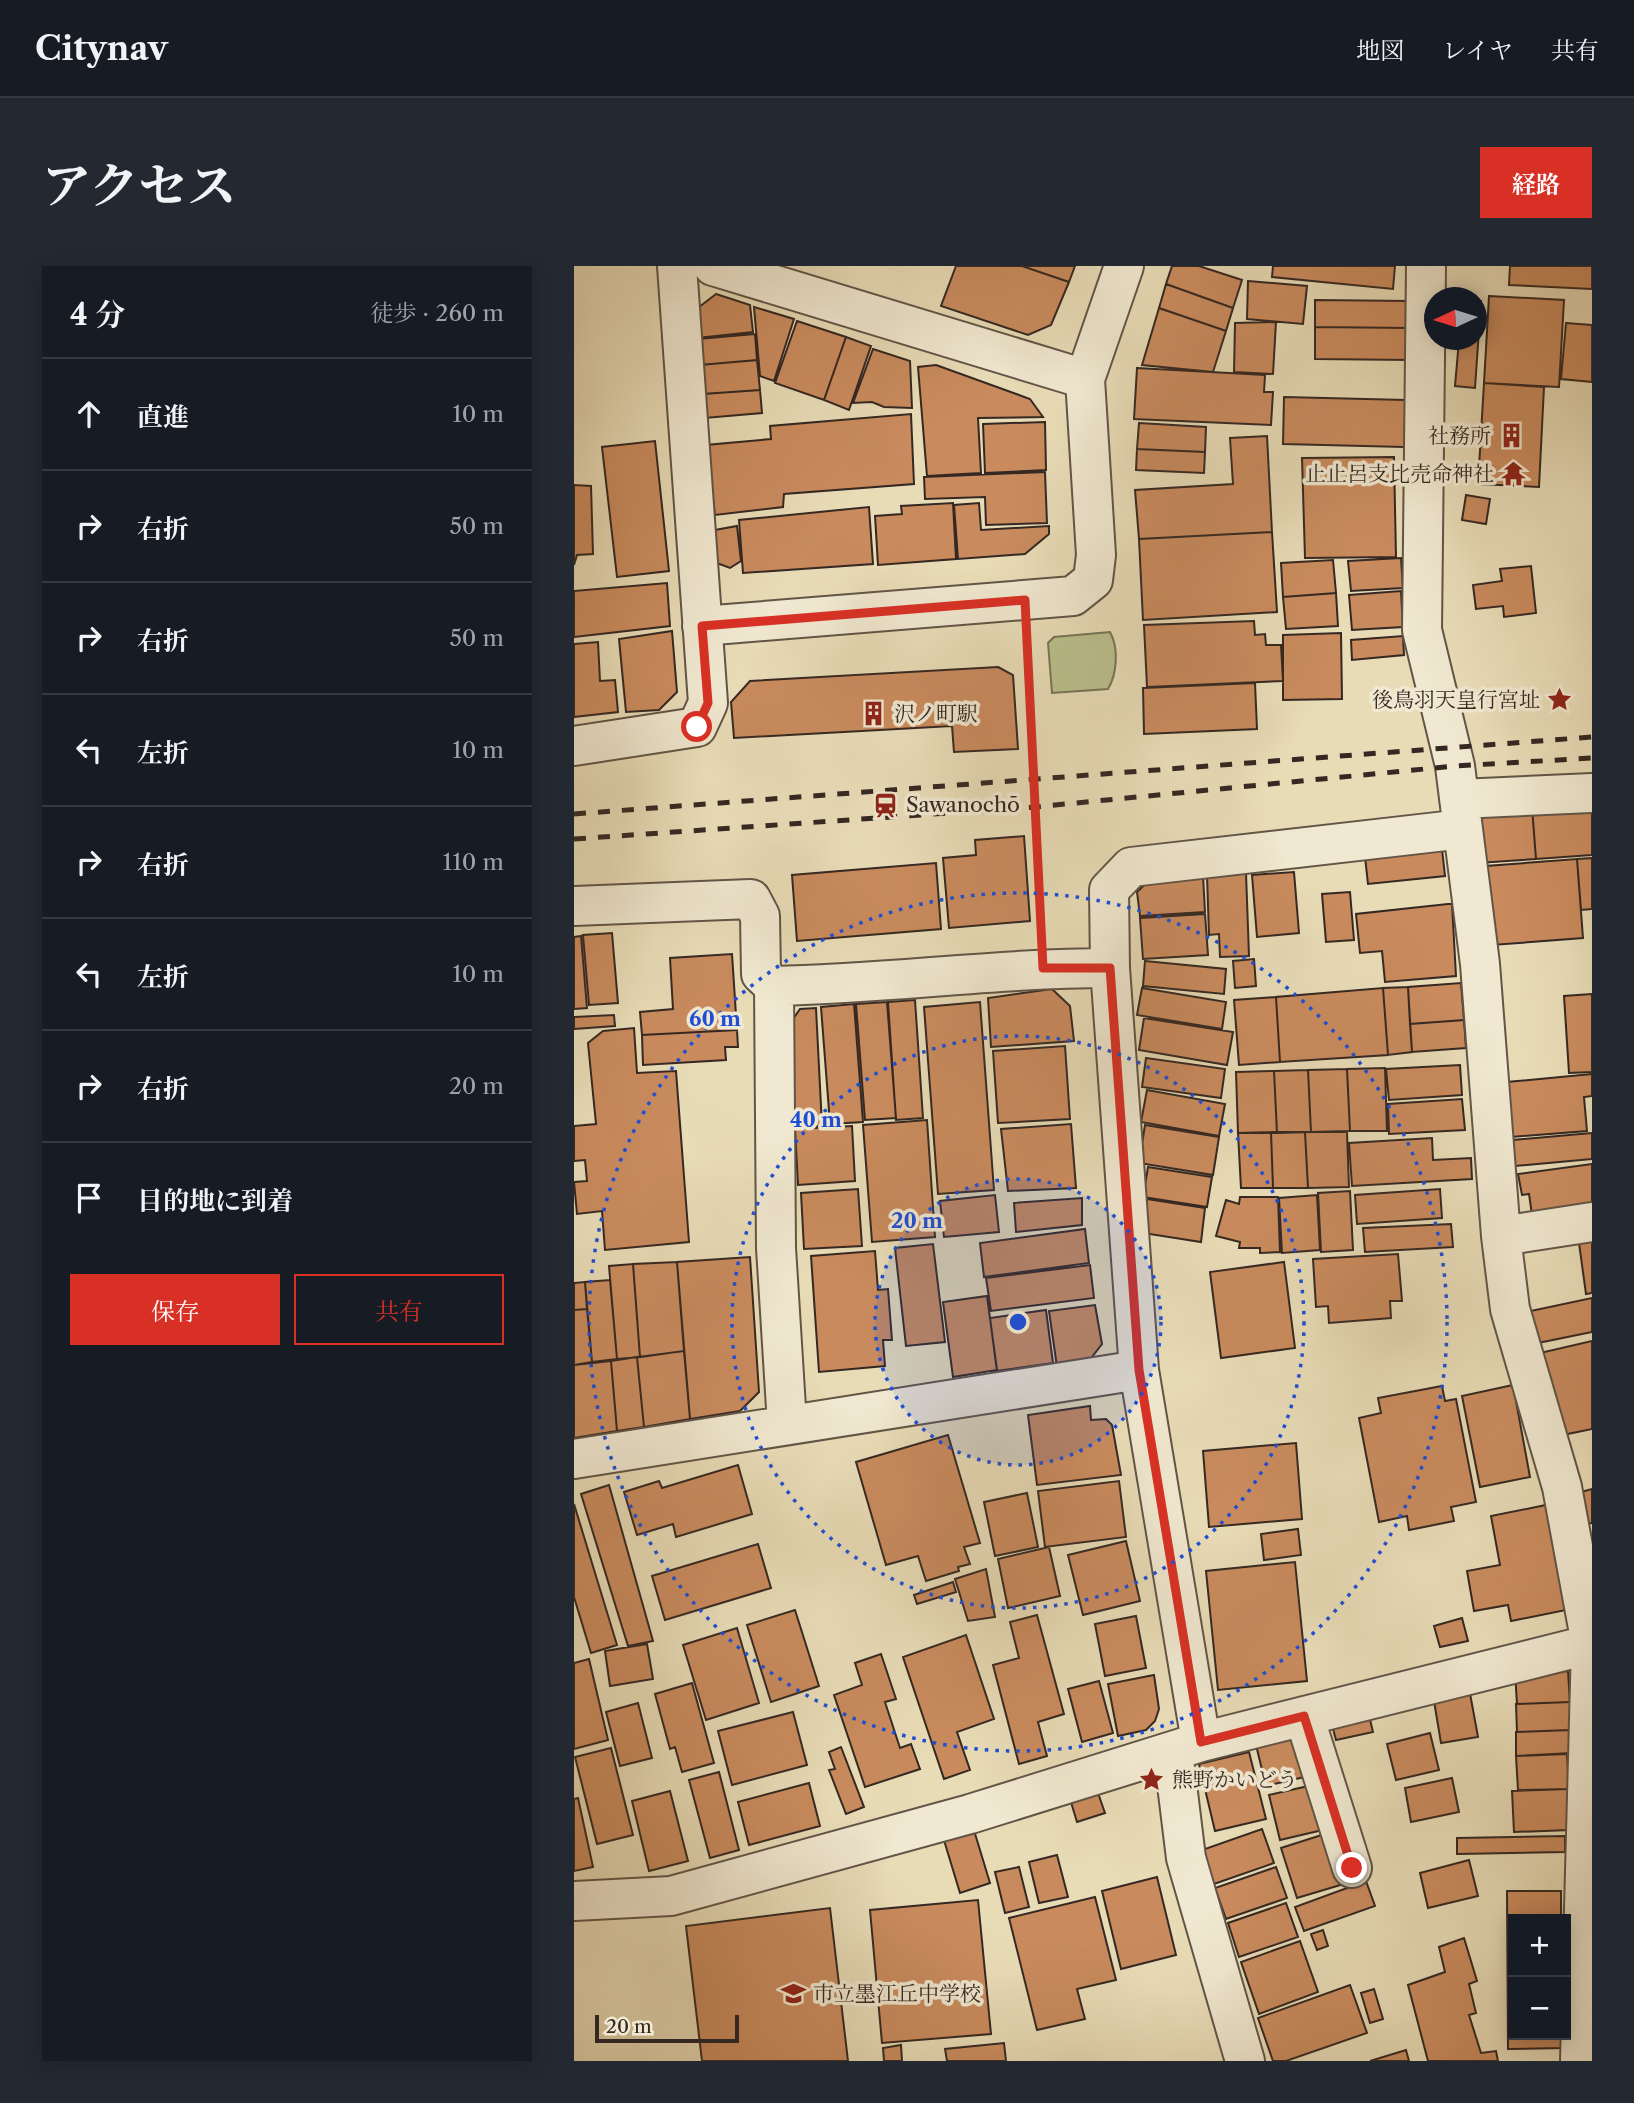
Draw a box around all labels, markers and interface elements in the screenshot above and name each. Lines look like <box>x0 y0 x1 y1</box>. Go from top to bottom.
text: Citynav <box>35 28 168 69</box>
text: 地図 <box>1356 36 1404 65</box>
text: レイヤ <box>1442 36 1513 65</box>
text: 共有 <box>1551 36 1599 65</box>
button: 経路 <box>1480 147 1592 218</box>
text: アクセス <box>42 155 237 216</box>
north arrow <box>1424 287 1487 350</box>
text: 4 分 <box>70 296 125 333</box>
text: 徒歩 · 260 m <box>370 299 504 327</box>
icon: ahead <box>70 395 108 433</box>
text: 10 m <box>452 400 504 428</box>
text: 直進 <box>137 401 189 433</box>
building icon: 社務所 <box>1497 422 1525 450</box>
place label: 社務所 <box>1428 423 1491 448</box>
temple icon: 止止呂支比売命神社 <box>1500 460 1528 488</box>
place label: 止止呂支比売命神社 <box>1305 461 1494 486</box>
icon: right <box>70 507 108 545</box>
text: 50 m <box>449 512 504 540</box>
text: 右折 <box>137 513 189 545</box>
icon: right <box>70 619 108 657</box>
text: 50 m <box>449 624 504 652</box>
text: 右折 <box>137 625 189 657</box>
place icon: 後鳥羽天皇行宮址 <box>1546 686 1574 714</box>
place label: 後鳥羽天皇行宮址 <box>1372 687 1540 712</box>
building icon: 沢ノ町駅 <box>860 700 888 728</box>
place label: 沢ノ町駅 <box>894 701 978 726</box>
route start <box>681 711 712 742</box>
icon: left <box>70 731 108 769</box>
text: 10 m <box>452 736 504 764</box>
text: 左折 <box>137 737 189 769</box>
station icon: Sawanochō <box>872 791 900 819</box>
place label: Sawanochō <box>906 792 1020 817</box>
icon: right <box>70 843 108 881</box>
text: 110 m <box>443 848 504 876</box>
text: 右折 <box>137 849 189 881</box>
icon: left <box>70 955 108 993</box>
text: 10 m <box>452 960 504 988</box>
text: 左折 <box>137 961 189 993</box>
text: 60 m <box>689 1006 741 1031</box>
icon: right <box>70 1067 108 1105</box>
text: 20 m <box>449 1072 504 1100</box>
text: 右折 <box>137 1073 189 1105</box>
text: 40 m <box>790 1107 842 1132</box>
icon: arrive <box>70 1179 108 1217</box>
text: 目的地に到着 <box>137 1185 293 1217</box>
text: 20 m <box>891 1208 943 1233</box>
button: 保存 <box>70 1274 280 1345</box>
button: 共有 <box>294 1274 504 1345</box>
centre of rings <box>1006 1310 1030 1334</box>
place icon: 熊野かいどう <box>1138 1766 1166 1794</box>
place label: 熊野かいどう <box>1172 1767 1298 1792</box>
route end <box>1336 1852 1367 1883</box>
map controls <box>1508 1914 1571 2040</box>
button: + <box>1508 1914 1571 1977</box>
button: − <box>1508 1977 1571 2040</box>
school or university icon: 市立墨江丘中学校 <box>779 1980 807 2008</box>
place label: 市立墨江丘中学校 <box>813 1981 981 2006</box>
scale bar <box>595 2012 738 2044</box>
text: 20 m <box>606 2015 652 2038</box>

